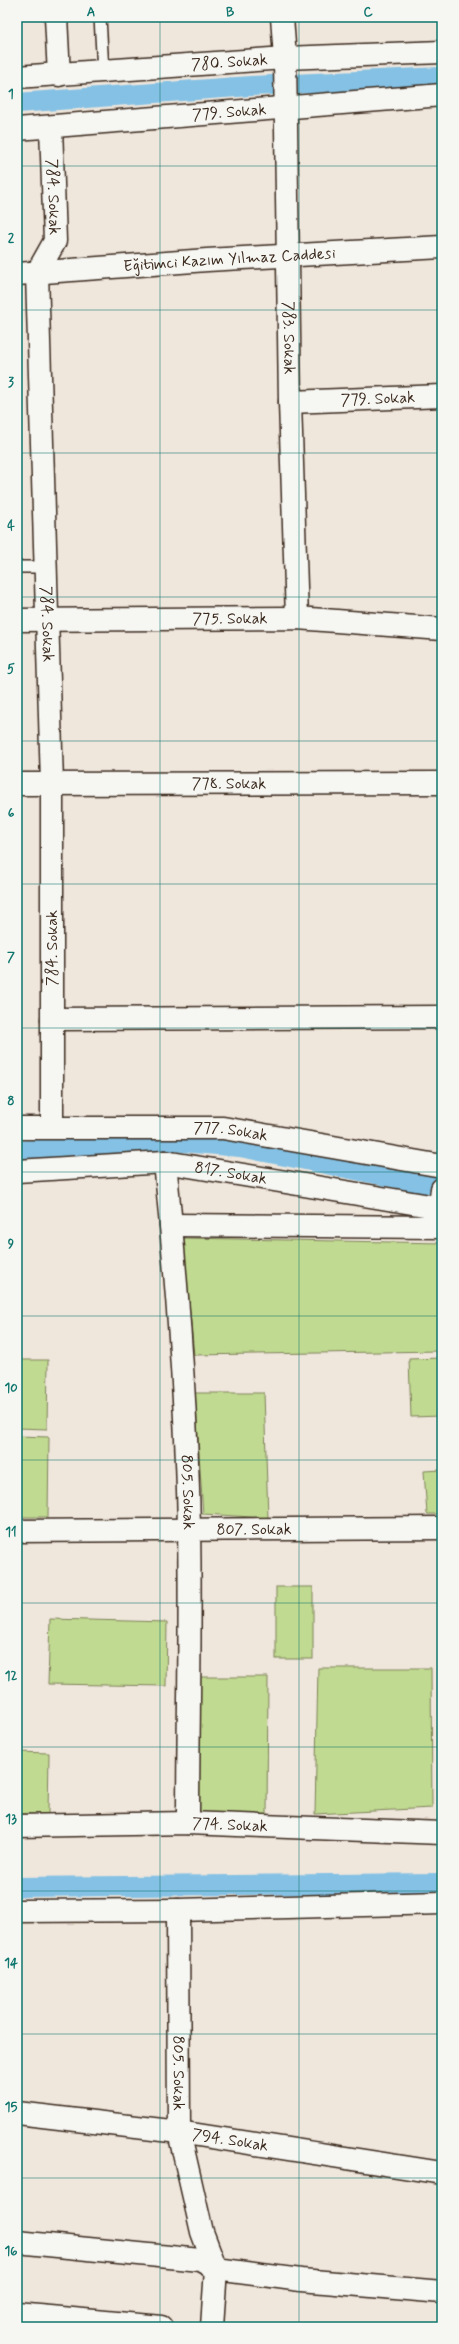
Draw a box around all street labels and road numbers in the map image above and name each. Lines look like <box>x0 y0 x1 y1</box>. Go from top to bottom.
street label: 780. Sokak <box>191 49 268 75</box>
street label: 779. Sokak <box>191 99 267 125</box>
street label: 784. Sokak <box>42 159 65 235</box>
street label: Eğitimci Kazım Yılmaz Caddesi <box>123 242 336 277</box>
street label: 783. Sokak <box>278 301 300 375</box>
street label: 779. Sokak <box>340 387 416 410</box>
street label: 784. Sokak <box>36 586 59 662</box>
street label: 775. Sokak <box>192 608 268 629</box>
street label: 778. Sokak <box>192 773 266 794</box>
street label: 784. Sokak <box>42 910 63 986</box>
street label: 777. Sokak <box>194 1118 270 1146</box>
street label: 817. Sokak <box>193 1157 269 1189</box>
street label: 805. Sokak <box>176 1454 199 1530</box>
street label: 807. Sokak <box>216 1519 292 1540</box>
street label: 774. Sokak <box>192 1813 268 1837</box>
street label: 805. Sokak <box>168 2035 189 2111</box>
street label: 794. Sokak <box>191 2124 270 2156</box>

